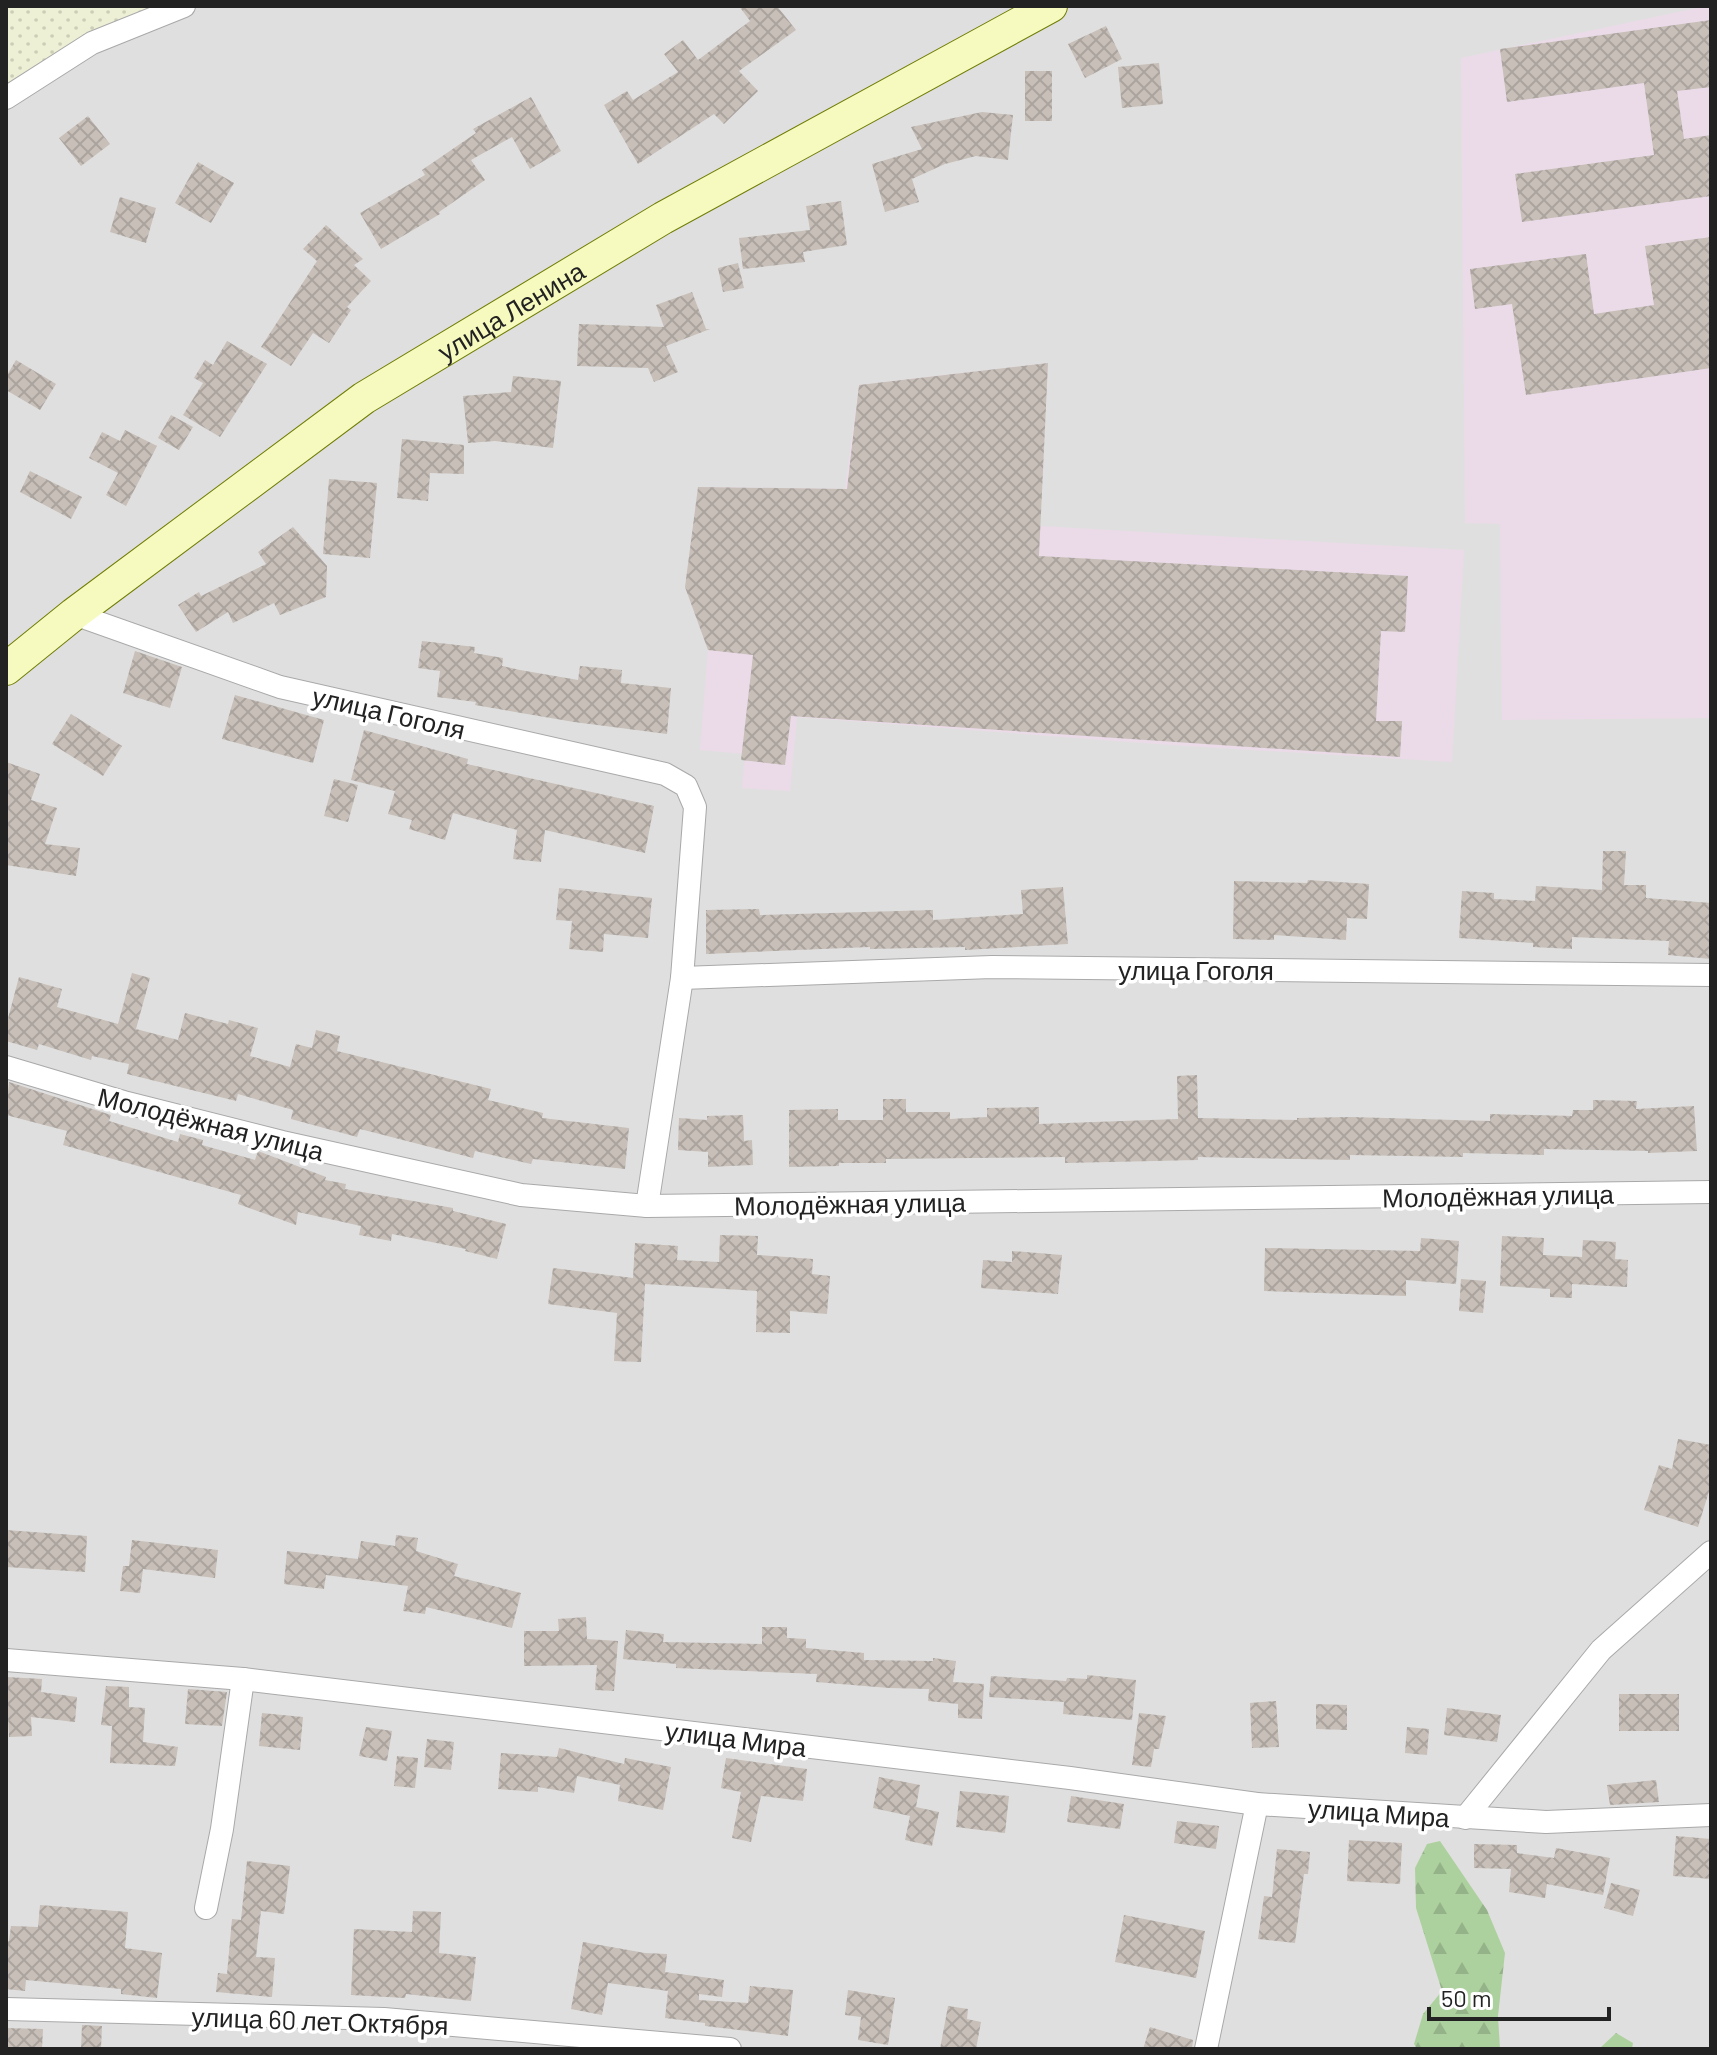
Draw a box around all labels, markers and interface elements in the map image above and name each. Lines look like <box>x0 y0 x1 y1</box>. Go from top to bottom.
street label: улица Ленина <box>431 253 590 366</box>
street label: улица Гоголя <box>310 679 468 745</box>
street label: улица Гоголя <box>1118 954 1274 985</box>
street label: Молодёжная улица <box>95 1080 328 1166</box>
street label: Молодёжная улица <box>1382 1177 1615 1213</box>
street label: Молодёжная улица <box>734 1185 967 1221</box>
street label: улица Мира <box>664 1714 809 1762</box>
street label: улица Мира <box>1307 1792 1451 1832</box>
scale bar <box>1429 1971 1609 2021</box>
text: 50 m <box>1441 1983 1492 2012</box>
street label: улица 60 лет Октября <box>191 2000 449 2040</box>

